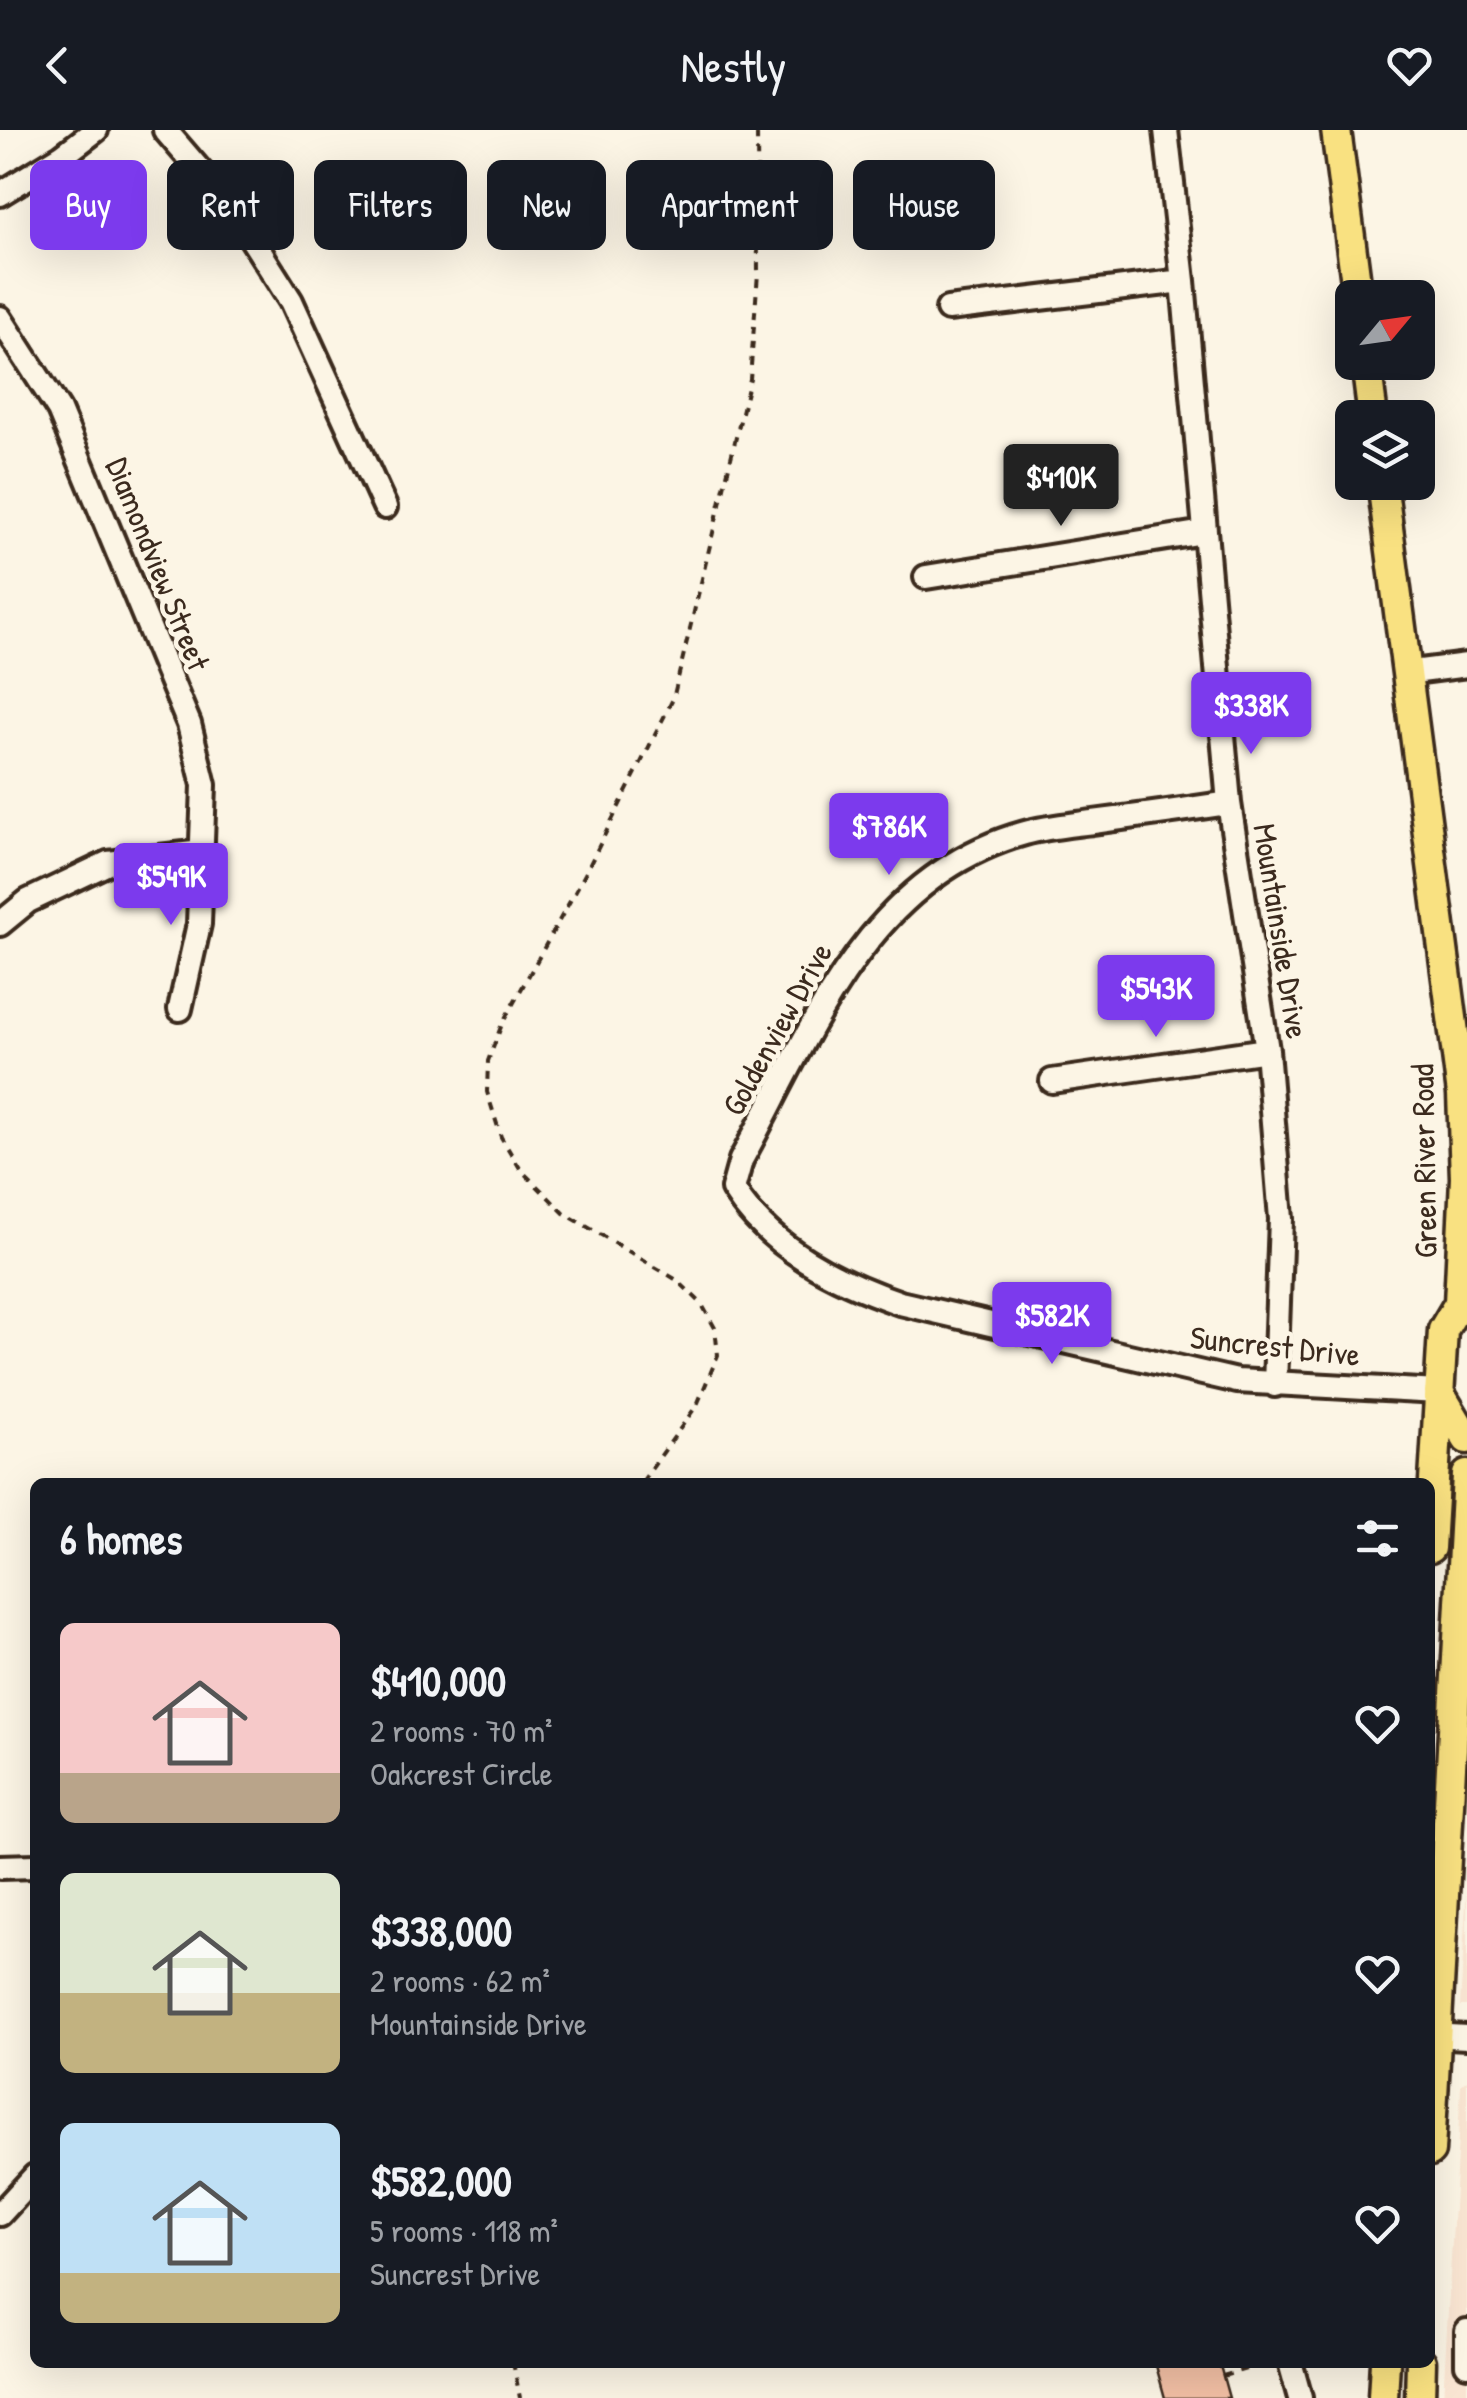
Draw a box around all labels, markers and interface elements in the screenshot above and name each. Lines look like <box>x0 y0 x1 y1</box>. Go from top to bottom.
text: Nestly <box>681 35 786 96</box>
icon: back <box>30 38 85 93</box>
icon: heart <box>1382 38 1437 93</box>
chip: Buy <box>30 160 147 250</box>
chip: Rent <box>167 160 294 250</box>
chip: Filters <box>314 160 467 250</box>
chip: New <box>487 160 606 250</box>
chip: Apartment <box>626 160 833 250</box>
chip: House <box>853 160 995 250</box>
north arrow <box>1335 280 1435 380</box>
map controls <box>1335 280 1435 500</box>
button: layers <box>1335 400 1435 500</box>
pin: $410K <box>991 444 1131 529</box>
street label: Diamondview Street <box>96 451 221 678</box>
text: $410K <box>1026 455 1096 498</box>
pin: $338K <box>1181 672 1321 757</box>
text: $338K <box>1213 683 1289 726</box>
pin: $786K <box>819 793 959 878</box>
text: $786K <box>851 804 927 847</box>
street label: Mountainside Drive <box>1243 821 1320 1042</box>
pin: $549K <box>101 843 241 928</box>
text: $549K <box>136 854 206 897</box>
street label: Goldenview Drive <box>711 934 842 1123</box>
pin: $543K <box>1086 955 1226 1040</box>
text: $543K <box>1120 966 1192 1009</box>
street label: Green River Road <box>1400 1063 1447 1259</box>
pin: $582K <box>982 1282 1122 1367</box>
text: $582K <box>1014 1293 1090 1336</box>
street label: Suncrest Drive <box>1188 1315 1362 1376</box>
text: 6 homes <box>60 1510 182 1567</box>
icon: filters <box>1350 1511 1405 1566</box>
text: $410,000 <box>370 1652 506 1709</box>
icon: home <box>140 1663 260 1783</box>
icon: heart <box>1350 1696 1405 1751</box>
text: 2 rooms · 70 m² <box>370 1709 552 1752</box>
text: Oakcrest Circle <box>370 1752 552 1795</box>
text: $338,000 <box>370 1902 512 1959</box>
icon: home <box>140 1913 260 2033</box>
icon: heart <box>1350 1946 1405 2001</box>
text: 2 rooms · 62 m² <box>370 1959 550 2002</box>
text: Mountainside Drive <box>370 2002 587 2045</box>
text: $582,000 <box>370 2152 512 2209</box>
icon: home <box>140 2163 260 2283</box>
icon: heart <box>1350 2196 1405 2251</box>
text: 5 rooms · 118 m² <box>370 2209 558 2252</box>
text: Suncrest Drive <box>370 2252 540 2295</box>

